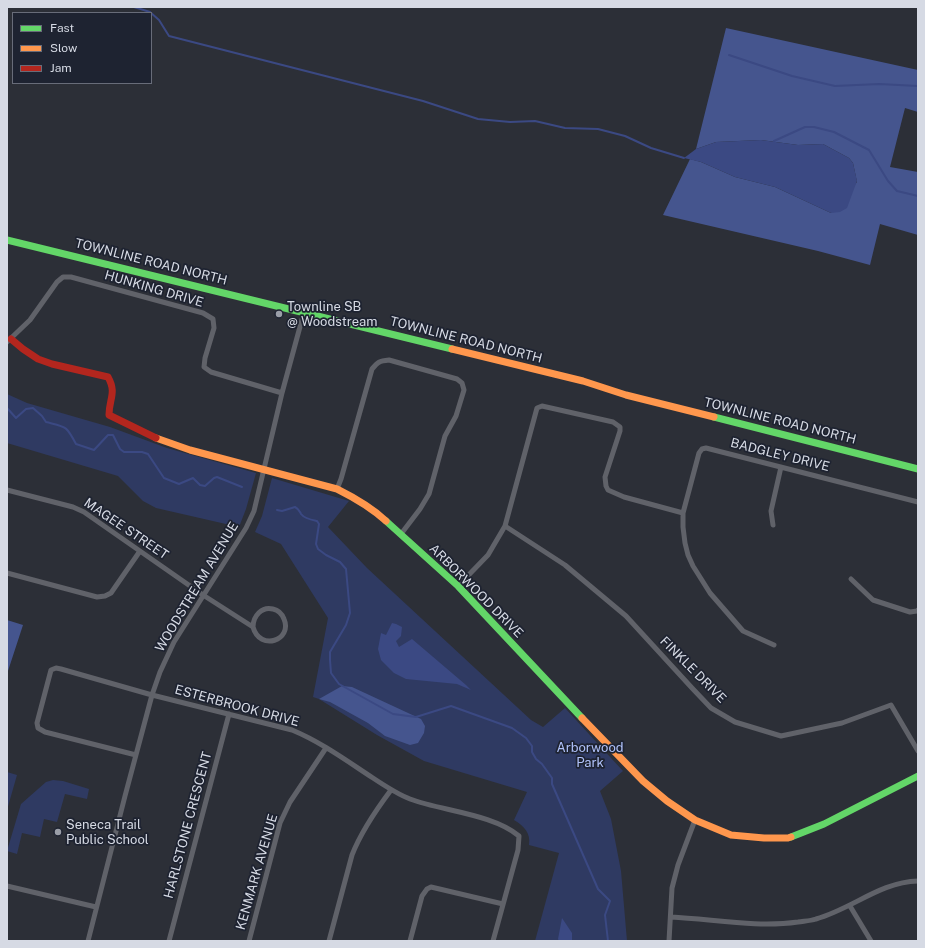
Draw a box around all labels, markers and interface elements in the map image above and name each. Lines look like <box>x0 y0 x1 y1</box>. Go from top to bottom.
legend <box>12 12 152 84</box>
text: Fast <box>50 21 74 35</box>
text: Slow <box>50 41 77 55</box>
text: Jam <box>50 61 72 75</box>
street label: TOWNLINE ROAD NORTH <box>73 236 229 288</box>
street label: HUNKING DRIVE <box>103 267 205 311</box>
place label: Townline SB @ Woodstream <box>287 299 377 330</box>
marker: Townline SB @ Woodstream <box>274 309 284 319</box>
street label: TOWNLINE ROAD NORTH <box>388 314 544 366</box>
street label: TOWNLINE ROAD NORTH <box>702 395 858 447</box>
street label: BADGLEY DRIVE <box>729 435 831 475</box>
street label: MAGEE STREET <box>81 495 171 563</box>
street label: WOODSTREAM AVENUE <box>152 519 242 655</box>
street label: ARBORWOOD DRIVE <box>426 541 526 641</box>
street label: FINKLE DRIVE <box>657 634 729 706</box>
street label: ESTERBROOK DRIVE <box>173 682 301 730</box>
park label: Arborwood Park <box>556 740 624 771</box>
street label: HARLSTONE CRESCENT <box>161 750 215 900</box>
street label: KENMARK AVENUE <box>233 812 281 932</box>
place label: Seneca Trail Public School <box>66 817 149 848</box>
marker: Seneca Trail Public School <box>53 827 63 837</box>

